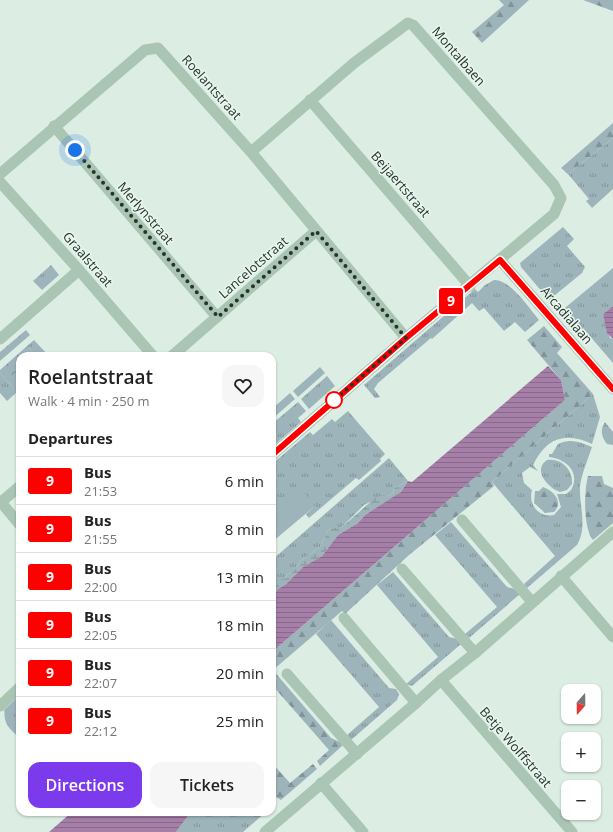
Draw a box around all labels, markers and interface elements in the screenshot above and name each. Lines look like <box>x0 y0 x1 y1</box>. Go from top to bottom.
street label: Montalbaen <box>428 23 490 89</box>
street label: Roelantstraat <box>178 51 246 124</box>
your location <box>65 140 85 160</box>
street label: Beijaertstraat <box>367 147 435 221</box>
street label: Merlynstraat <box>114 178 178 248</box>
street label: Graalstraat <box>59 228 117 291</box>
street label: Lancelotstraat <box>214 232 292 302</box>
street label: Arcadialaan <box>537 282 597 348</box>
line badge: 9 <box>438 288 464 314</box>
text: 9 <box>447 291 455 310</box>
text: Roelantstraat <box>28 364 153 390</box>
button: heart <box>222 365 264 407</box>
unlabelled marker <box>325 391 343 409</box>
text: Walk · 4 min · 250 m <box>28 392 150 410</box>
text: Departures <box>28 428 113 448</box>
text: Bus <box>84 462 111 482</box>
text: 9 <box>46 471 54 490</box>
text: 6 min <box>225 471 264 491</box>
text: 21:53 <box>84 482 117 500</box>
text: Bus <box>84 510 111 530</box>
text: 9 <box>46 519 54 538</box>
text: 8 min <box>225 519 264 539</box>
text: 21:55 <box>84 530 117 548</box>
text: Bus <box>84 558 111 578</box>
text: 9 <box>46 567 54 586</box>
text: 13 min <box>216 567 264 587</box>
text: 22:00 <box>84 578 117 596</box>
text: Bus <box>84 606 111 626</box>
text: 9 <box>46 615 54 634</box>
text: 18 min <box>216 615 264 635</box>
text: 22:05 <box>84 626 117 644</box>
text: Bus <box>84 654 111 674</box>
text: 9 <box>46 663 54 682</box>
text: 20 min <box>216 663 264 683</box>
text: 22:07 <box>84 674 117 692</box>
north arrow <box>561 684 601 724</box>
map controls <box>561 684 601 820</box>
text: Bus <box>84 702 111 722</box>
street label: Betje Wolffstraat <box>476 703 556 791</box>
text: 9 <box>46 711 54 730</box>
text: 25 min <box>216 711 264 731</box>
text: 22:12 <box>84 722 117 740</box>
button: + <box>561 732 601 772</box>
button: Directions <box>28 762 142 808</box>
button: Tickets <box>150 762 264 808</box>
button: − <box>561 780 601 820</box>

